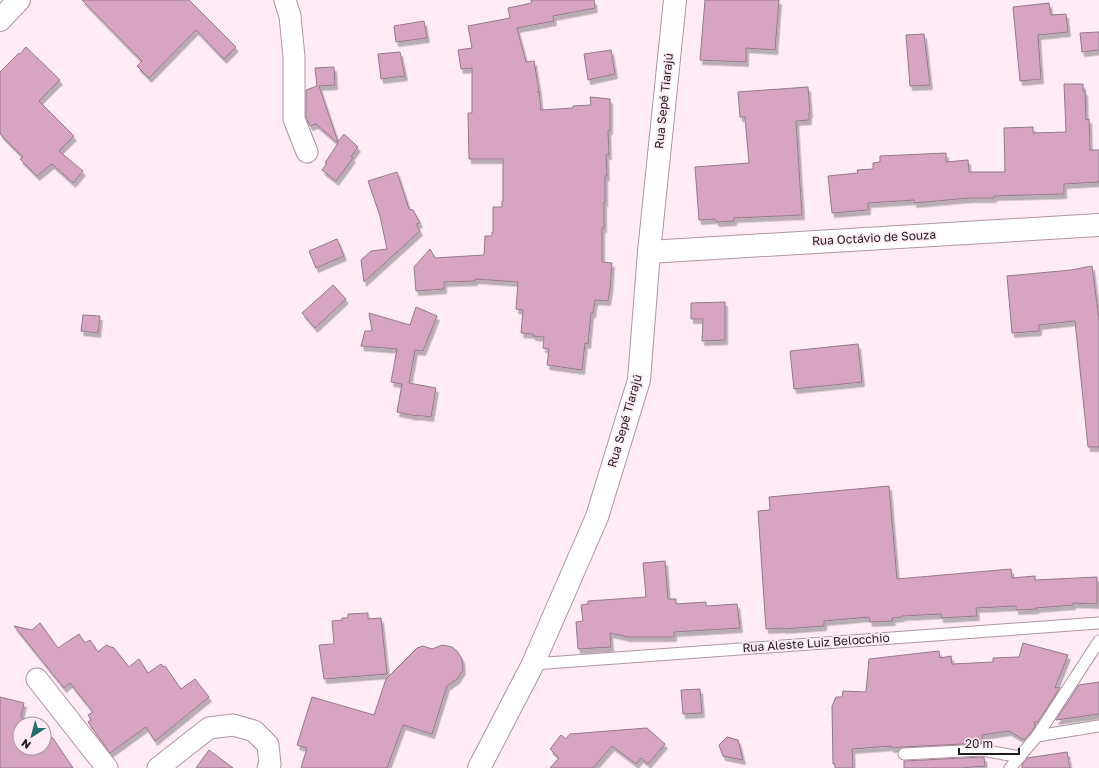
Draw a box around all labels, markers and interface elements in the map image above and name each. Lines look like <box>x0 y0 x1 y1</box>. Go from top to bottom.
street label: Rua Sepé Tiarajú <box>651 52 676 150</box>
street label: Rua Octávio de Souza <box>812 227 936 248</box>
street label: Rua Sepé Tiarajú <box>604 373 645 469</box>
street label: Rua Aleste Luiz Belocchio <box>742 630 890 655</box>
north arrow <box>12 716 52 756</box>
scale bar <box>959 730 1019 756</box>
text: 20 m <box>965 736 993 751</box>
text: N <box>19 737 33 752</box>

